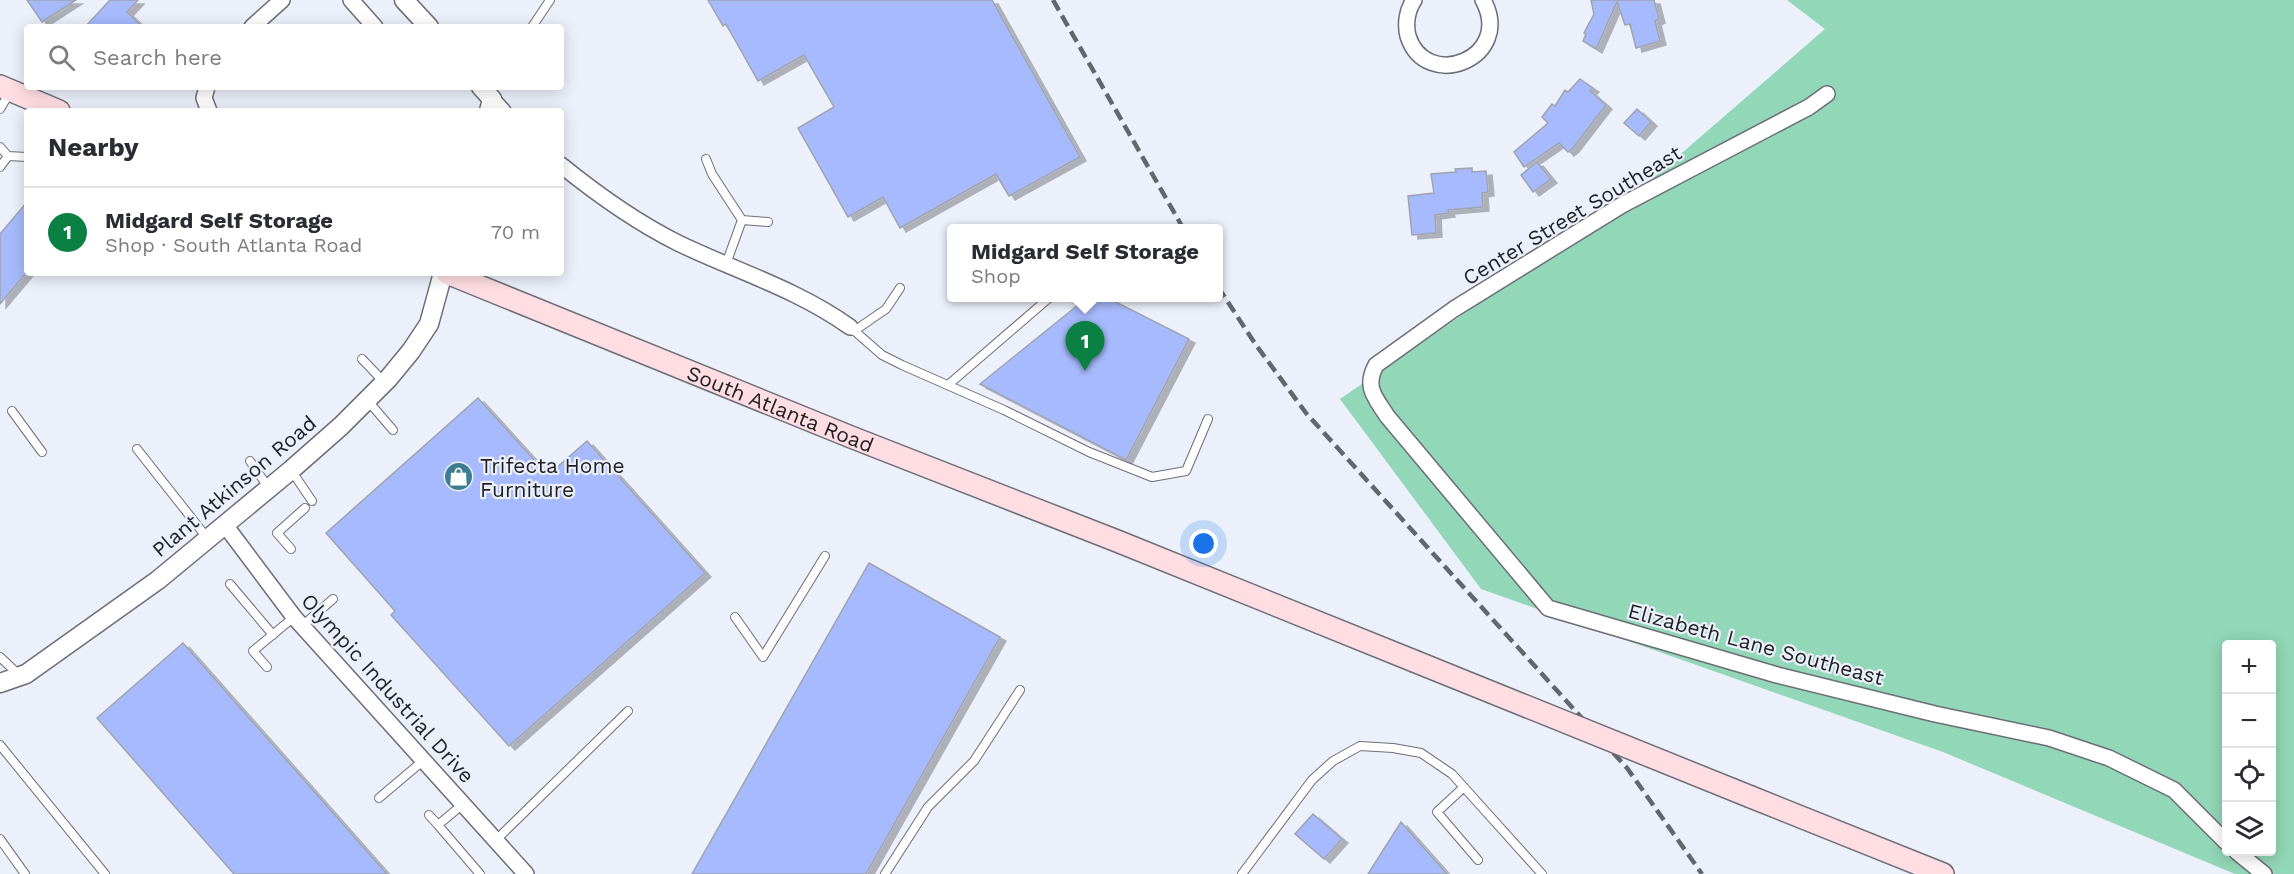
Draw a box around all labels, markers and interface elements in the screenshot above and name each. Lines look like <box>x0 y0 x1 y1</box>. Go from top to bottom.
search box <box>24 24 564 90</box>
icon: search <box>45 41 78 74</box>
text: Search here <box>93 45 222 70</box>
text: Nearby <box>48 132 139 162</box>
street label: Center Street Southeast <box>1458 140 1686 290</box>
text: Midgard Self Storage <box>105 208 333 233</box>
text: 1 <box>63 220 72 244</box>
text: 70 m <box>491 220 540 244</box>
popup <box>947 224 1223 302</box>
text: Shop · South Atlanta Road <box>105 233 362 257</box>
text: Midgard Self Storage <box>971 239 1199 264</box>
text: Shop <box>971 264 1021 288</box>
pin: 1 <box>1066 322 1104 371</box>
street label: South Atlanta Road <box>684 359 877 457</box>
street label: Plant Atkinson Road <box>147 410 321 562</box>
place label: Trifecta Home Furniture <box>480 453 625 502</box>
shop icon: Trifecta Home Furniture <box>443 461 475 493</box>
your location <box>1189 529 1218 558</box>
street label: Olympic Industrial Drive <box>296 588 480 788</box>
street label: Elizabeth Lane Southeast <box>1625 598 1887 690</box>
map controls <box>2222 640 2276 856</box>
button: + <box>2222 640 2276 694</box>
button: − <box>2222 694 2276 748</box>
button: locate <box>2222 748 2276 802</box>
button: layers <box>2222 802 2276 856</box>

